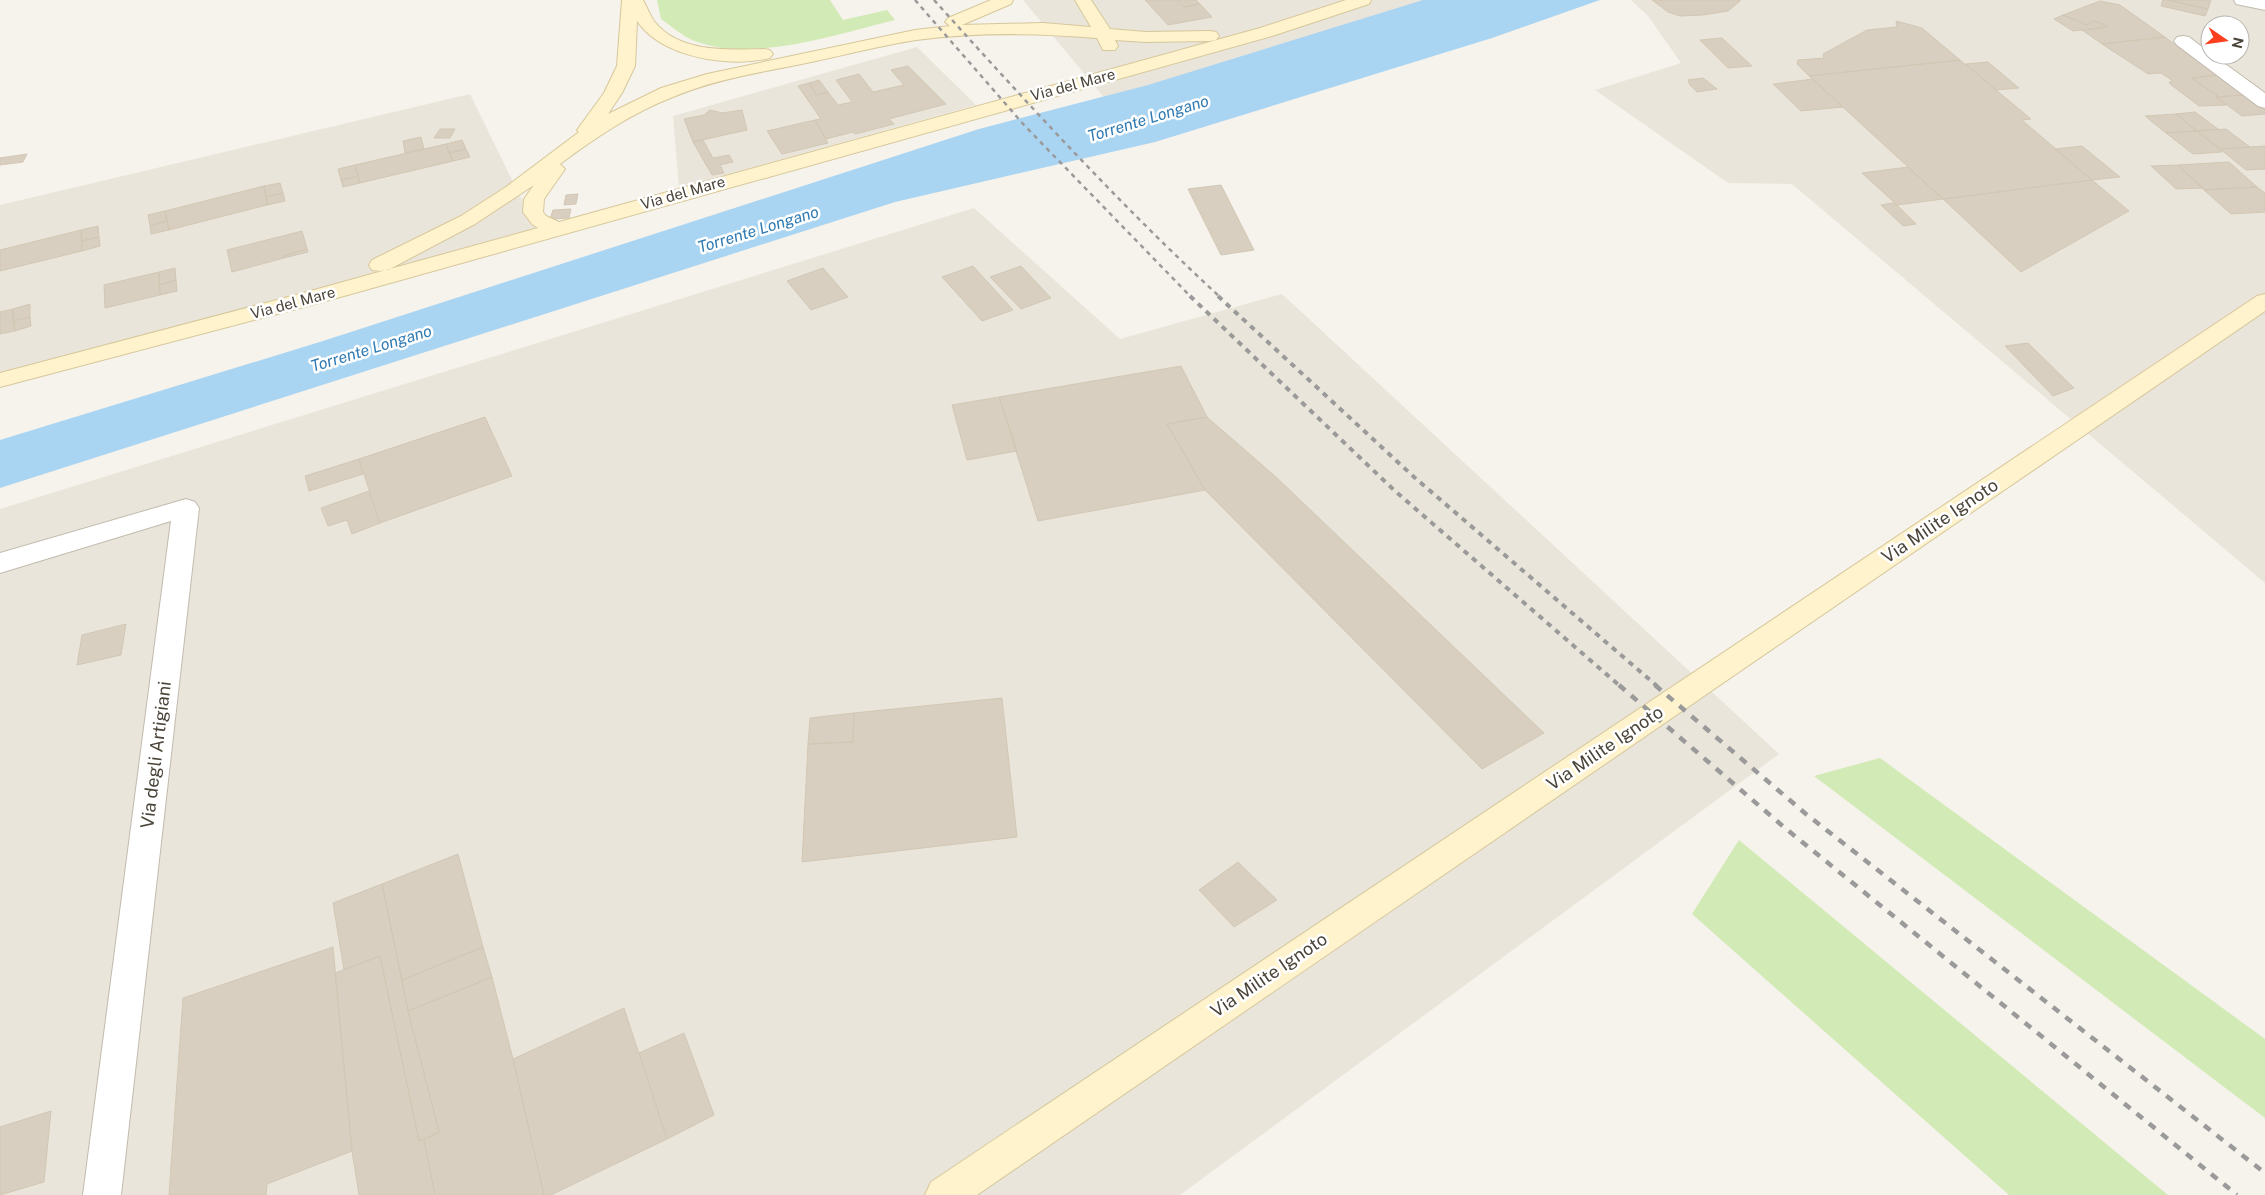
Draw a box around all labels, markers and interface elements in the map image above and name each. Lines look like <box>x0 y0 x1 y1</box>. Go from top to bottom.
north arrow <box>2200 15 2250 65</box>
text: N <box>2229 36 2247 50</box>
street label: Via del Mare <box>1029 65 1117 104</box>
water label: Torrente Longano <box>1085 91 1211 146</box>
street label: Via del Mare <box>639 172 727 213</box>
water label: Torrente Longano <box>695 202 821 257</box>
street label: Via del Mare <box>249 283 337 322</box>
water label: Torrente Longano <box>308 321 434 376</box>
street label: Via Milite Ignoto <box>1878 474 2002 567</box>
street label: Via degli Artigiani <box>136 680 175 830</box>
street label: Via Milite Ignoto <box>1543 701 1667 794</box>
street label: Via Milite Ignoto <box>1207 928 1331 1021</box>

